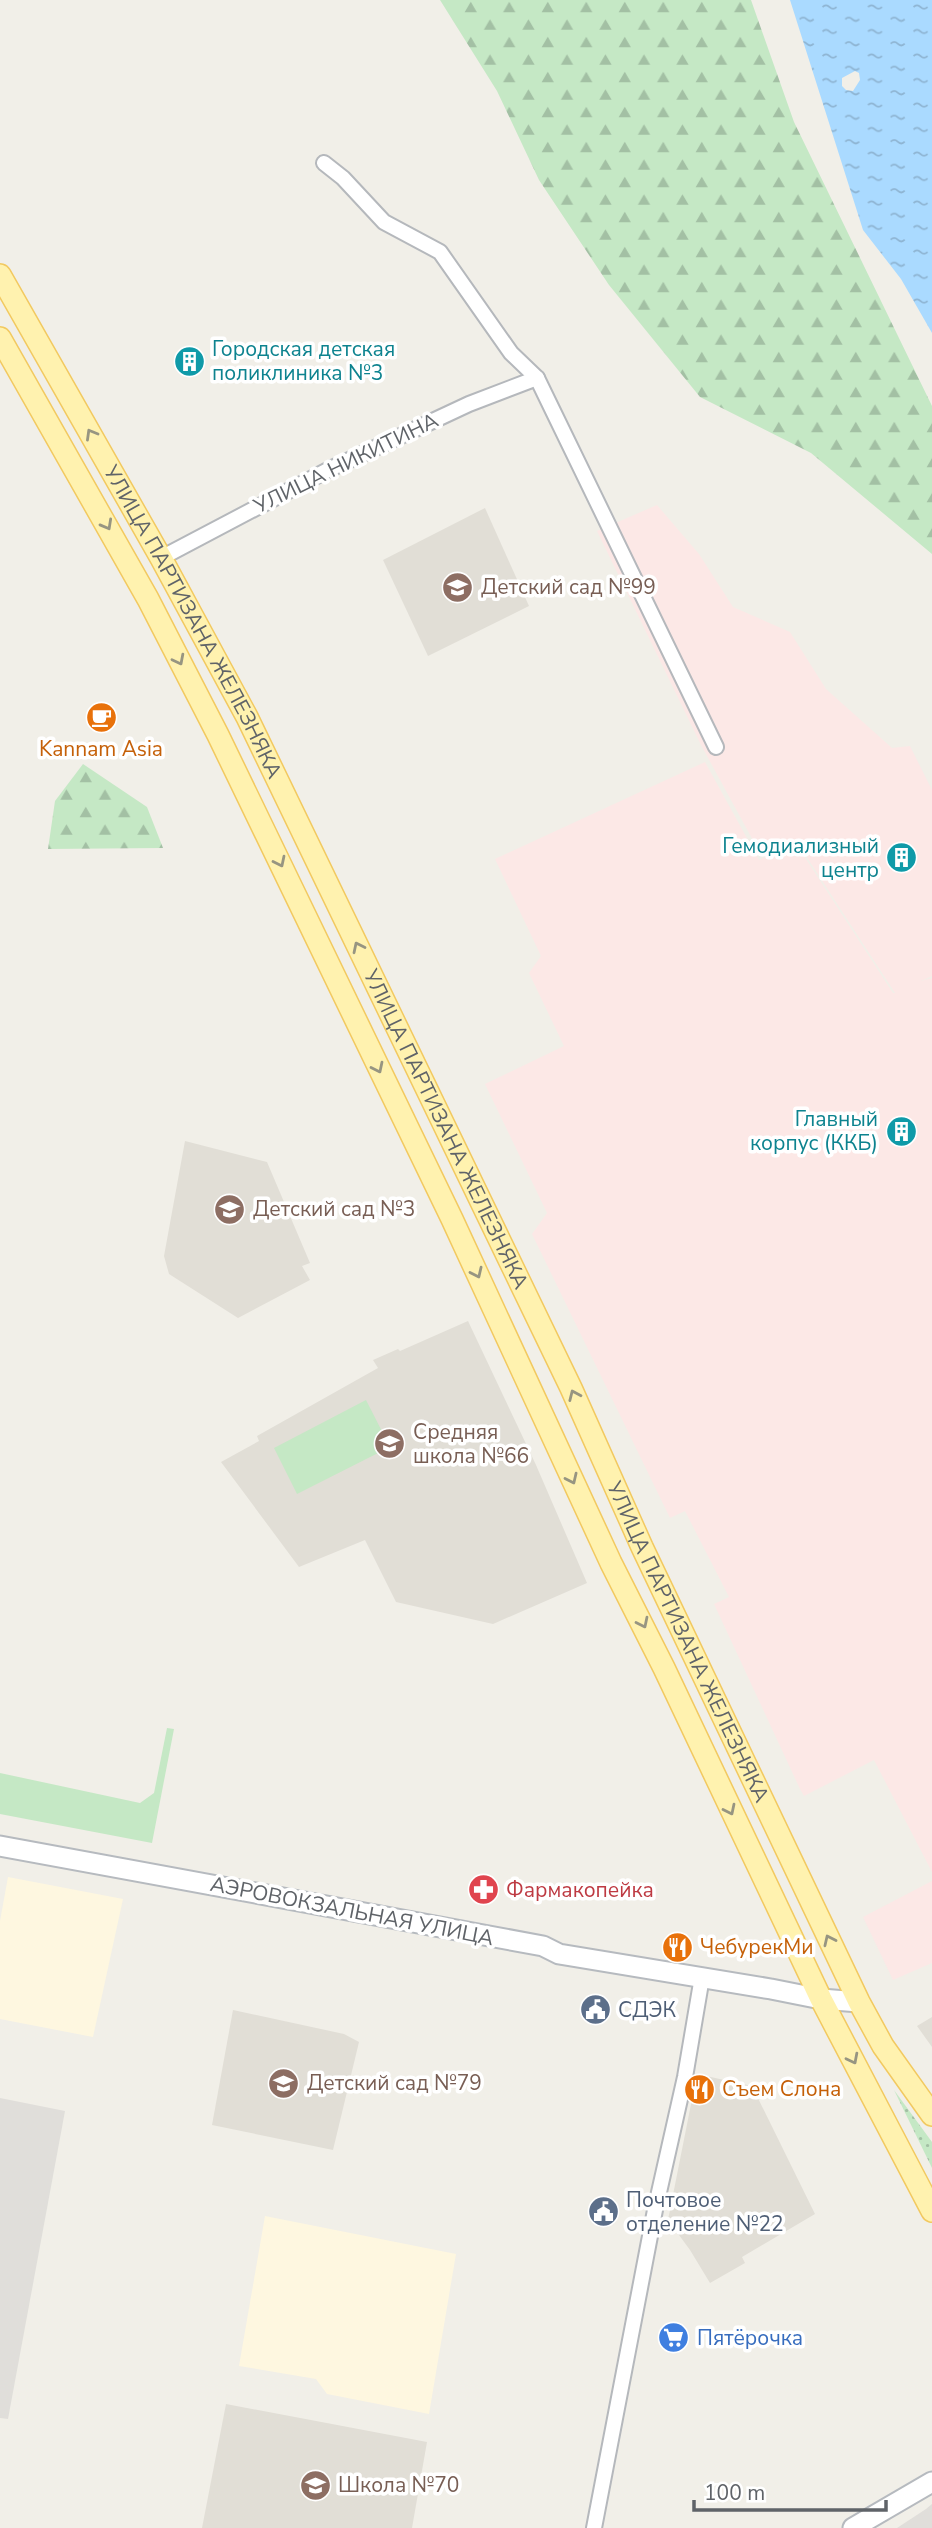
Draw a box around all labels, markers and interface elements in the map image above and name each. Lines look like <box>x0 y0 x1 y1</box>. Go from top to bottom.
place label: Городская детская поликлиника №3 <box>212 335 395 387</box>
building icon: Городская детская поликлиника №3 <box>172 344 206 378</box>
street label: УЛИЦА НИКИТИНА <box>248 406 443 520</box>
one-way arrow <box>86 429 99 442</box>
street label: УЛИЦА ПАРТИЗАНА ЖЕЛЕЗНЯКА <box>97 459 289 783</box>
one-way arrow <box>99 517 112 530</box>
school or university icon: Детский сад №99 <box>441 570 475 604</box>
place label: Детский сад №99 <box>481 573 656 601</box>
one-way arrow <box>171 653 185 665</box>
cafe icon: Kannam Asia <box>84 700 118 734</box>
place label: Kannam Asia <box>39 735 163 763</box>
place label: Гемодиализный центр <box>722 832 879 884</box>
building icon: Гемодиализный центр <box>885 841 919 875</box>
one-way arrow <box>272 855 286 867</box>
one-way arrow <box>352 942 366 954</box>
street label: УЛИЦА ПАРТИЗАНА ЖЕЛЕЗНЯКА <box>356 964 535 1294</box>
one-way arrow <box>369 1061 383 1073</box>
place label: Главный корпус (ККБ) <box>750 1105 878 1157</box>
building icon: Главный корпус (ККБ) <box>884 1114 918 1148</box>
school or university icon: Детский сад №3 <box>213 1192 247 1226</box>
place label: Детский сад №3 <box>253 1195 415 1223</box>
one-way arrow <box>468 1266 482 1278</box>
one-way arrow <box>568 1390 582 1402</box>
place label: Средняя школа №66 <box>413 1418 529 1470</box>
school or university icon: Средняя школа №66 <box>373 1427 407 1461</box>
one-way arrow <box>564 1472 578 1484</box>
street label: УЛИЦА ПАРТИЗАНА ЖЕЛЕЗНЯКА <box>600 1476 776 1807</box>
one-way arrow <box>634 1616 648 1628</box>
one-way arrow <box>722 1803 736 1815</box>
street label: АЭРОВОКЗАЛЬНАЯ УЛИЦА <box>208 1870 496 1952</box>
pharmacy icon: Фармакопейка <box>466 1873 500 1907</box>
place label: Фармакопейка <box>506 1876 654 1904</box>
restaurant icon: ЧебурекМи <box>660 1930 694 1964</box>
place label: ЧебурекМи <box>700 1933 813 1961</box>
one-way arrow <box>824 1935 838 1947</box>
public building icon: СДЭК <box>578 1993 612 2027</box>
place label: СДЭК <box>618 1996 677 2024</box>
one-way arrow <box>845 2052 859 2065</box>
school or university icon: Детский сад №79 <box>267 2066 301 2100</box>
place label: Детский сад №79 <box>307 2069 482 2097</box>
restaurant icon: Съем Слона <box>682 2072 716 2106</box>
place label: Съем Слона <box>722 2075 841 2103</box>
place label: Почтовое отделение №22 <box>626 2186 784 2238</box>
public building icon: Почтовое отделение №22 <box>586 2195 620 2229</box>
supermarket icon: Пятёрочка <box>657 2321 691 2355</box>
place label: Пятёрочка <box>697 2324 803 2352</box>
school or university icon: Школа №70 <box>298 2468 332 2502</box>
scale bar <box>694 2468 886 2512</box>
place label: Школа №70 <box>338 2471 459 2499</box>
text: 100 m <box>704 2479 765 2507</box>

